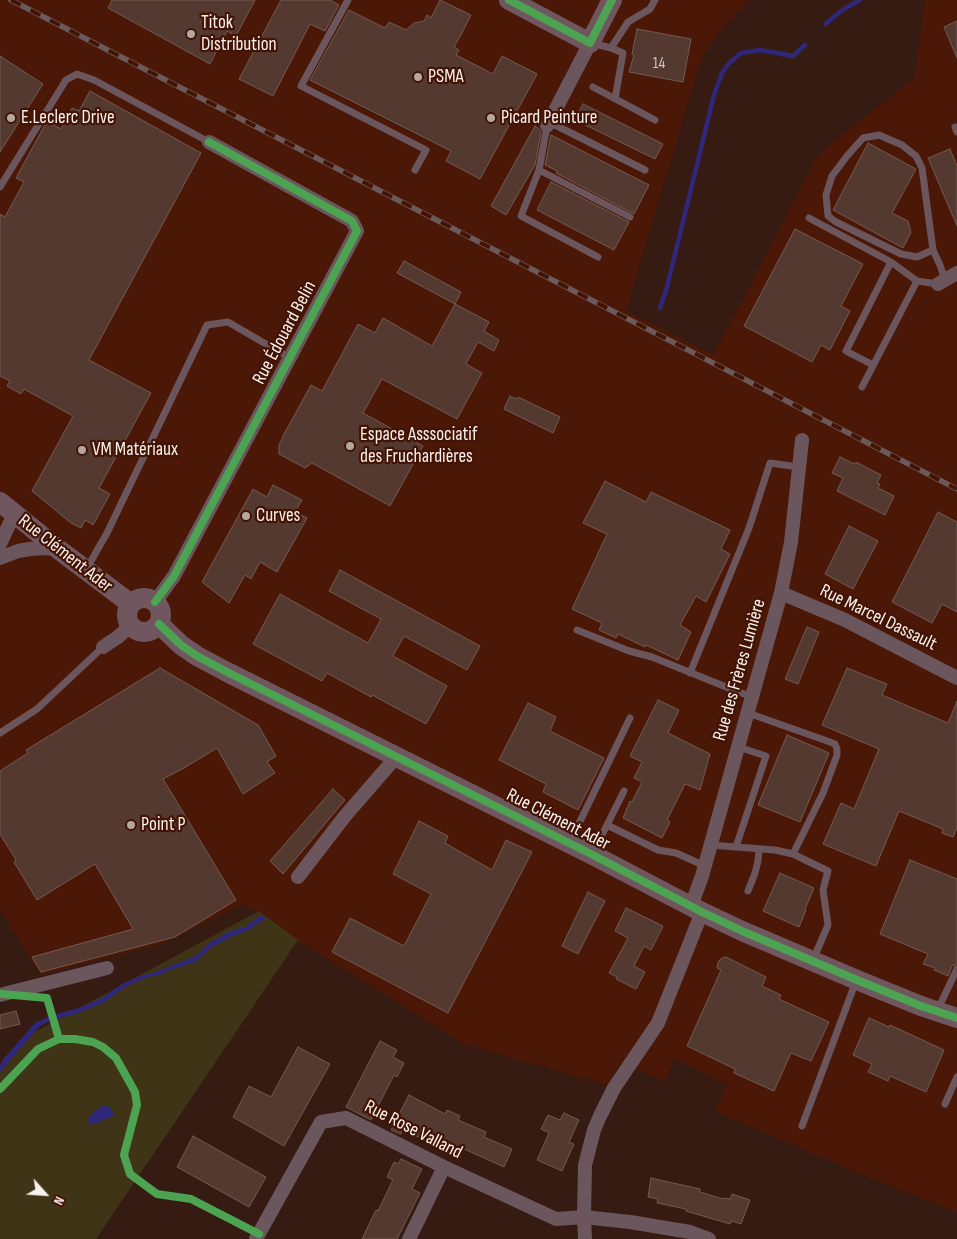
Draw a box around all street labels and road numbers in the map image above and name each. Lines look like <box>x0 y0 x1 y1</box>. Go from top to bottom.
street label: Rue Édouard Belin <box>248 277 322 389</box>
street label: Rue Clément Ader <box>13 510 117 598</box>
street label: Rue Marcel Dassault <box>816 580 940 656</box>
street label: Rue des Frères Lumière <box>709 596 771 744</box>
street label: Rue Clément Ader <box>502 784 614 856</box>
street label: Rue Rose Valland <box>360 1096 466 1164</box>

